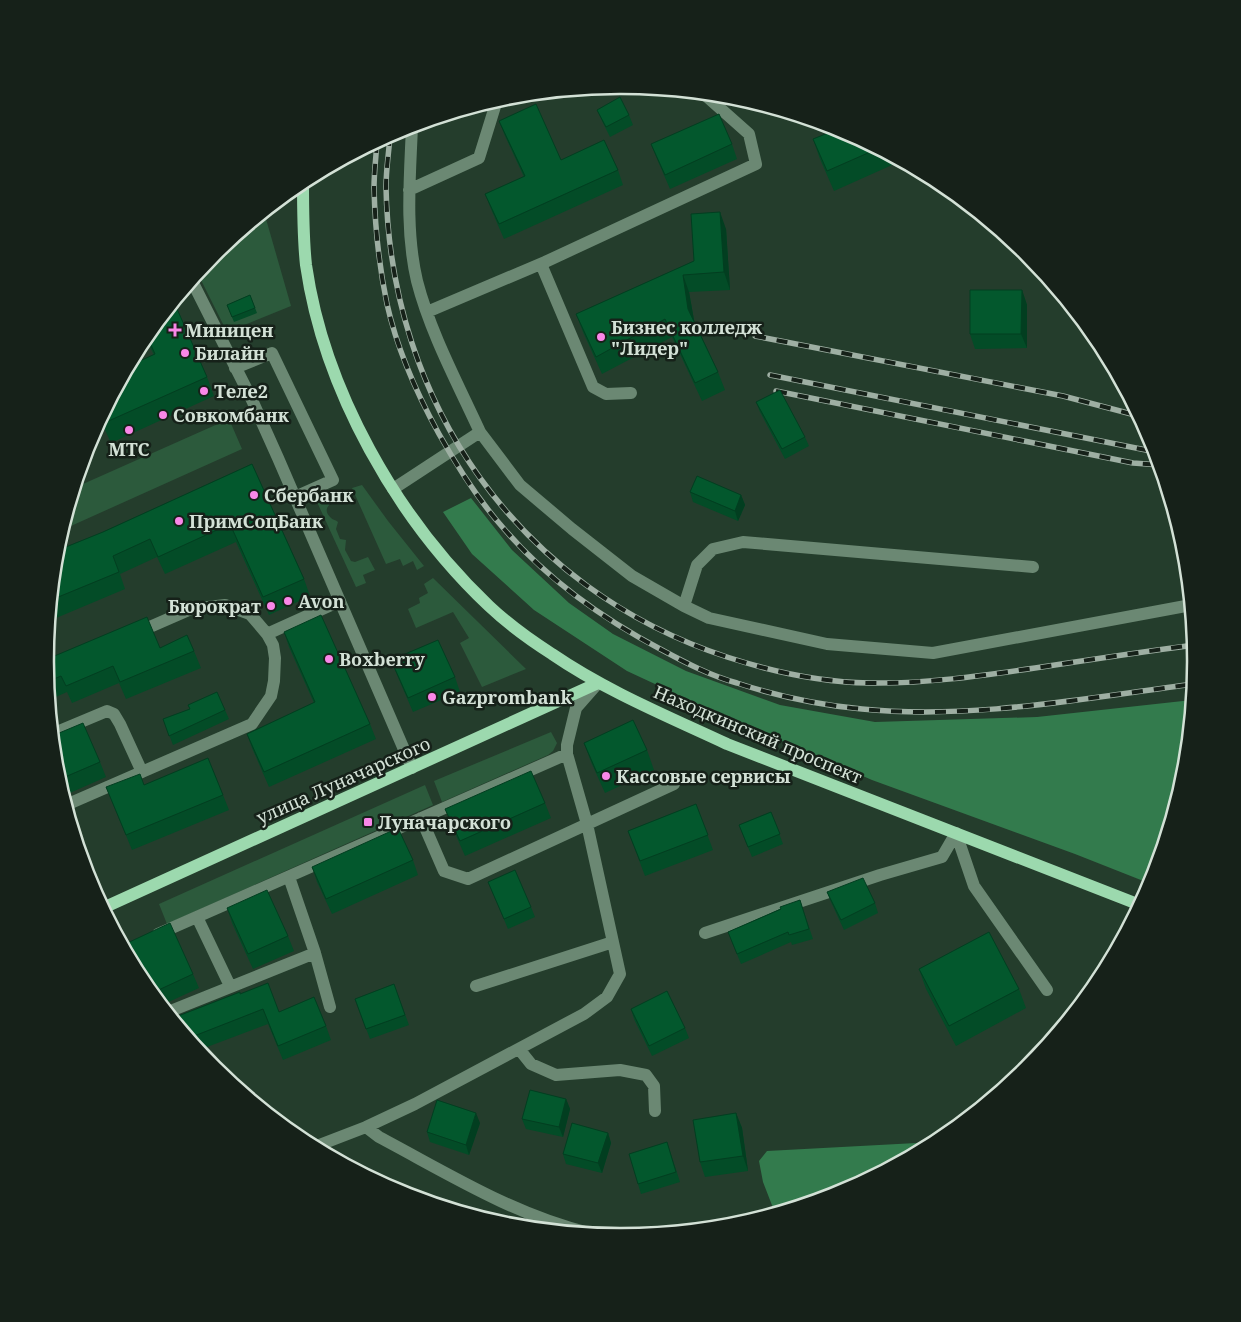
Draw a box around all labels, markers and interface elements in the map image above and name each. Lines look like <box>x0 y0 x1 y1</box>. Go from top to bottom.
place label: Бизнес колледж "Лидер" <box>611 315 762 360</box>
place label: Миницен <box>185 318 273 342</box>
marker: Миницен <box>169 324 181 336</box>
marker: Бизнес колледж "Лидер" <box>595 331 607 343</box>
place label: Билайн <box>195 341 265 365</box>
marker: Билайн <box>179 347 191 359</box>
place label: Теле2 <box>214 379 268 403</box>
marker: Теле2 <box>198 385 210 397</box>
place label: Совкомбанк <box>173 403 290 427</box>
marker: Совкомбанк <box>157 409 169 421</box>
marker: МТС <box>123 424 135 436</box>
place label: МТС <box>108 437 150 461</box>
place label: Сбербанк <box>264 483 354 507</box>
marker: Сбербанк <box>248 489 260 501</box>
place label: ПримСоцБанк <box>189 509 324 533</box>
marker: ПримСоцБанк <box>173 515 185 527</box>
place label: Avon <box>298 589 344 613</box>
place label: Бюрократ <box>168 594 261 618</box>
marker: Avon <box>282 595 294 607</box>
marker: Бюрократ <box>265 600 277 612</box>
place label: Boxberry <box>339 647 426 671</box>
marker: Boxberry <box>323 653 335 665</box>
street label: Находкинский проспект <box>650 679 866 789</box>
place label: Gazprombank <box>442 685 572 709</box>
marker: Gazprombank <box>426 691 438 703</box>
street label: улица Луначарского <box>252 731 434 829</box>
place label: Кассовые сервисы <box>616 764 791 788</box>
marker: Кассовые сервисы <box>600 770 612 782</box>
place label: Луначарского <box>378 810 511 834</box>
marker: Луначарского <box>362 816 374 828</box>

